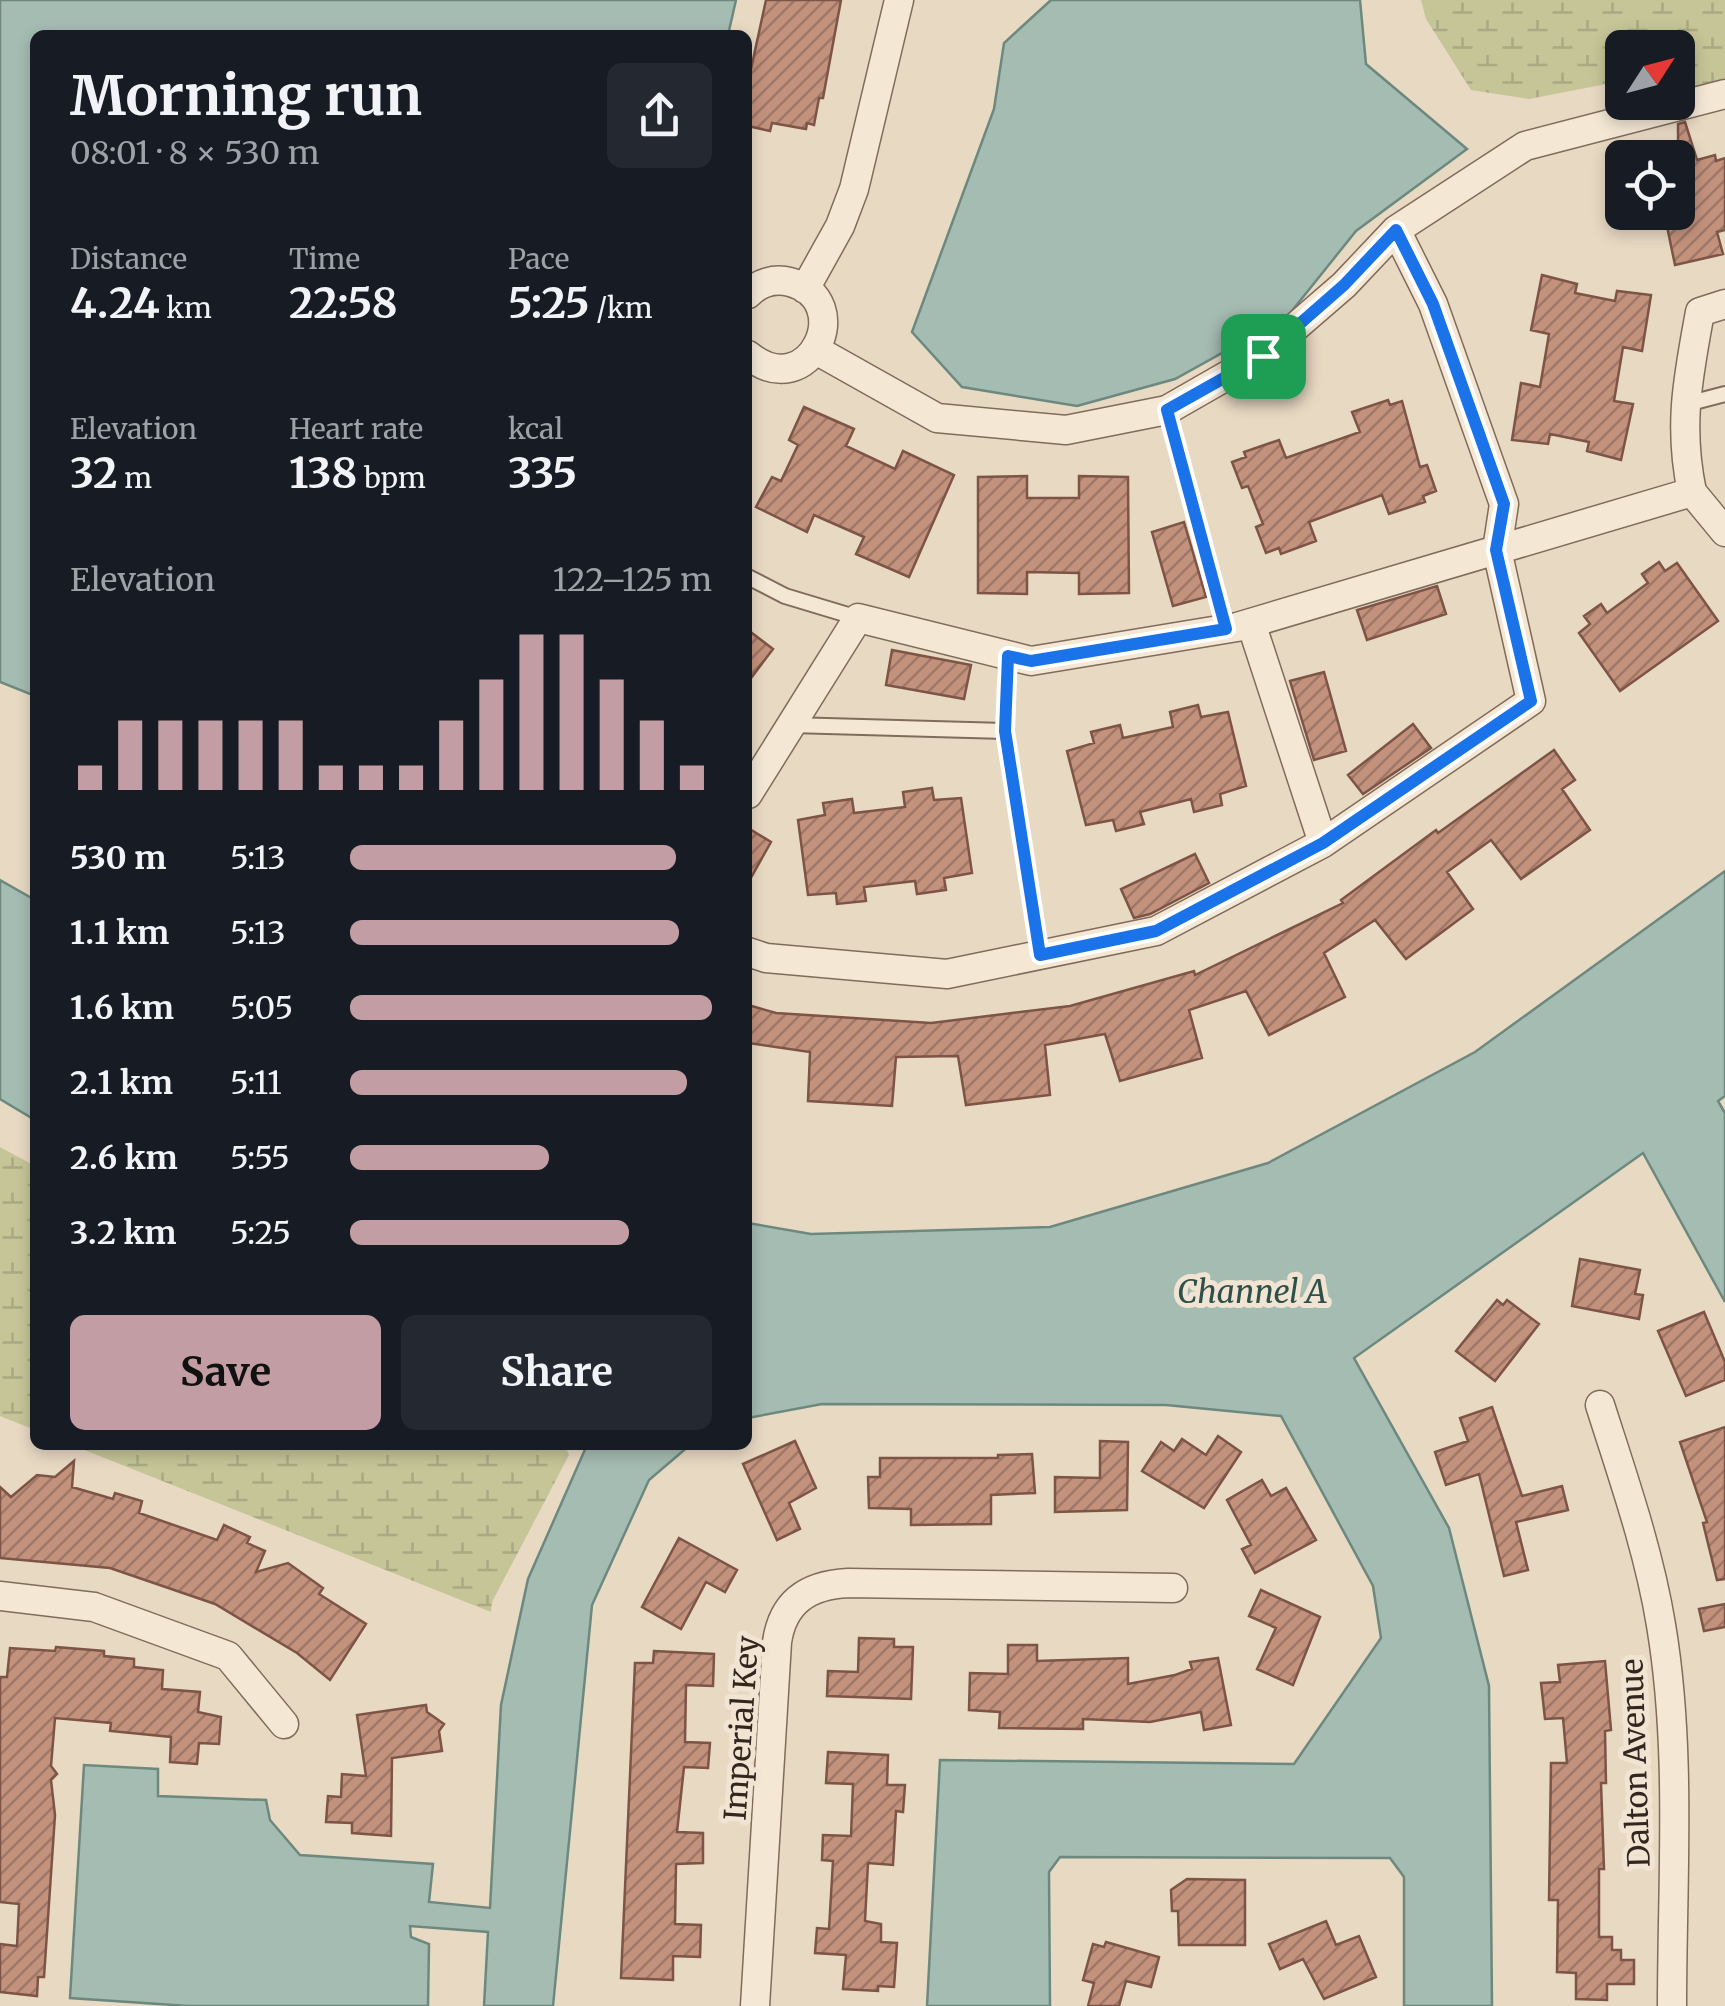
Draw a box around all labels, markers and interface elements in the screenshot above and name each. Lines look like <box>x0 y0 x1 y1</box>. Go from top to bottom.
north arrow <box>1605 30 1695 120</box>
map controls <box>1605 30 1695 230</box>
text: Morning run <box>70 61 422 130</box>
button: share <box>607 63 712 168</box>
text: 08:01 · 8 × 530 m <box>70 133 319 173</box>
button: locate <box>1605 140 1695 230</box>
text: Distance <box>70 241 187 277</box>
text: Time <box>289 241 360 277</box>
text: Pace <box>508 241 569 277</box>
text: 4.24 <box>70 277 160 329</box>
text: 22:58 <box>289 277 398 329</box>
text: 5:25 <box>508 277 590 329</box>
text: km <box>160 290 212 326</box>
text: /km <box>590 290 653 326</box>
pin <box>1221 314 1306 399</box>
icon: arrive <box>1236 329 1291 384</box>
text: Elevation <box>70 411 197 447</box>
text: Heart rate <box>289 411 423 447</box>
text: kcal <box>508 411 563 447</box>
text: 32 <box>70 447 118 499</box>
text: 138 <box>289 447 357 499</box>
text: 335 <box>508 447 577 499</box>
text: m <box>118 460 152 496</box>
text: bpm <box>357 460 426 496</box>
text: Elevation <box>70 560 215 600</box>
text: 122–125 m <box>553 560 712 600</box>
text: 530 m <box>70 838 166 878</box>
text: 5:13 <box>230 838 286 878</box>
text: 1.1 km <box>70 913 169 953</box>
text: 5:13 <box>230 913 286 953</box>
text: 1.6 km <box>70 988 174 1028</box>
text: 5:05 <box>230 988 293 1028</box>
text: 2.1 km <box>70 1063 173 1103</box>
text: 5:11 <box>230 1063 282 1103</box>
text: 2.6 km <box>70 1138 178 1178</box>
text: 5:55 <box>230 1138 290 1178</box>
text: 3.2 km <box>70 1213 176 1253</box>
text: 5:25 <box>230 1213 291 1253</box>
water label: Channel A <box>1177 1272 1327 1312</box>
button: Save <box>70 1315 381 1430</box>
button: Share <box>401 1315 712 1430</box>
street label: Imperial Key <box>716 1634 766 1822</box>
street label: Dalton Avenue <box>1612 1658 1658 1868</box>

